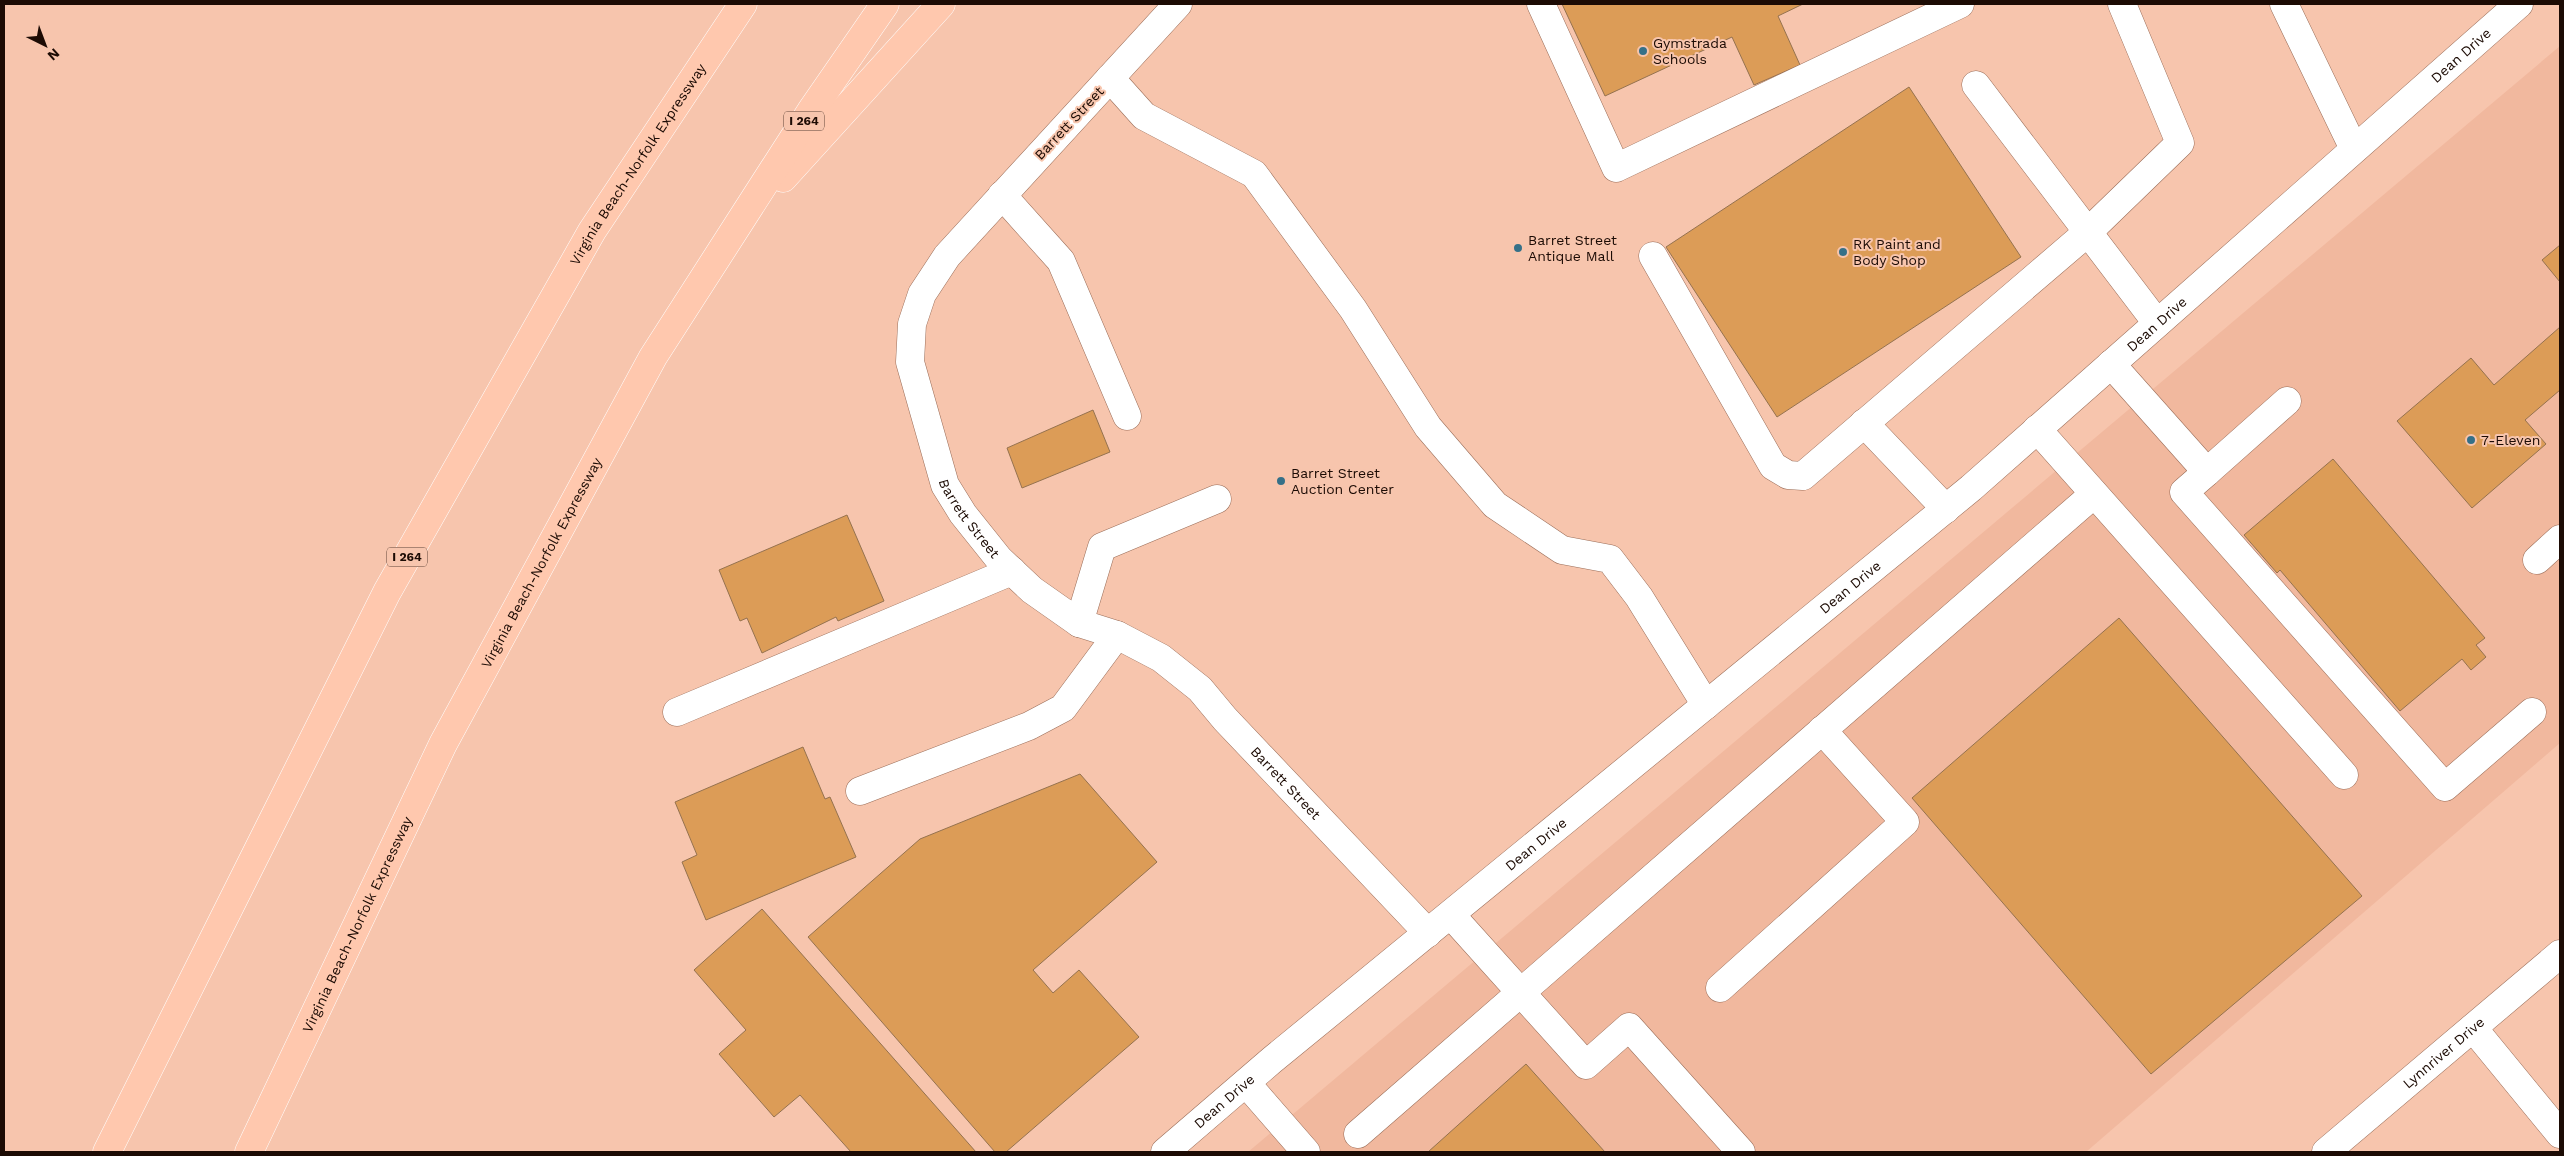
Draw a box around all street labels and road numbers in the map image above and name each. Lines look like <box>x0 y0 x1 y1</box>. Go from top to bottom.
street label: Dean Drive <box>2428 25 2494 86</box>
street label: Virginia Beach-Norfolk Expressway <box>566 60 709 268</box>
street label: Barrett Street <box>1031 83 1107 163</box>
road number: I 264 <box>784 112 824 130</box>
street label: Dean Drive <box>2123 293 2190 355</box>
street label: Virginia Beach-Norfolk Expressway <box>478 454 605 671</box>
street label: Barrett Street <box>936 477 1003 561</box>
road number: I 264 <box>387 548 427 566</box>
street label: Dean Drive <box>1816 557 1884 617</box>
street label: Barrett Street <box>1248 743 1324 823</box>
street label: Virginia Beach-Norfolk Expressway <box>299 813 416 1035</box>
street label: Dean Drive <box>1502 814 1570 874</box>
street label: Lynnriver Drive <box>2400 1014 2487 1091</box>
street label: Dean Drive <box>1191 1071 1258 1131</box>

